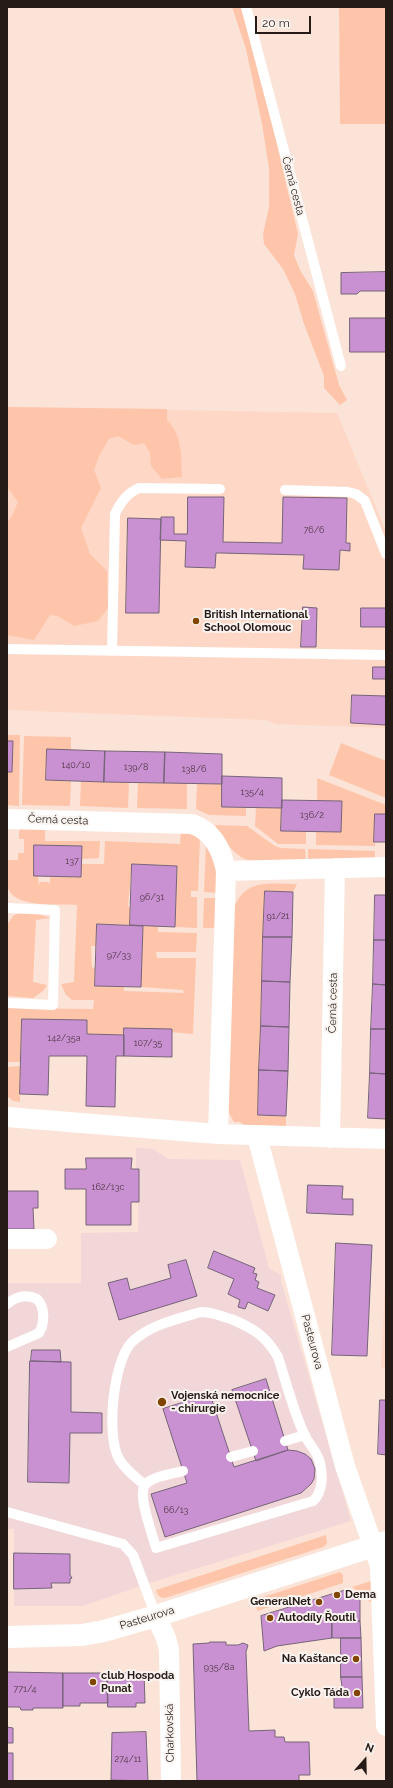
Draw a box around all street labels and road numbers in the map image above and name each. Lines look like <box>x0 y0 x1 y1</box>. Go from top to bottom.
street label: Černá cesta <box>279 155 307 217</box>
street label: Černá cesta <box>28 812 88 828</box>
street label: Černá cesta <box>326 973 340 1033</box>
street label: Pasteurova <box>298 1313 326 1371</box>
street label: Pasteurova <box>118 1603 176 1633</box>
street label: Charkovská <box>163 1704 177 1762</box>

